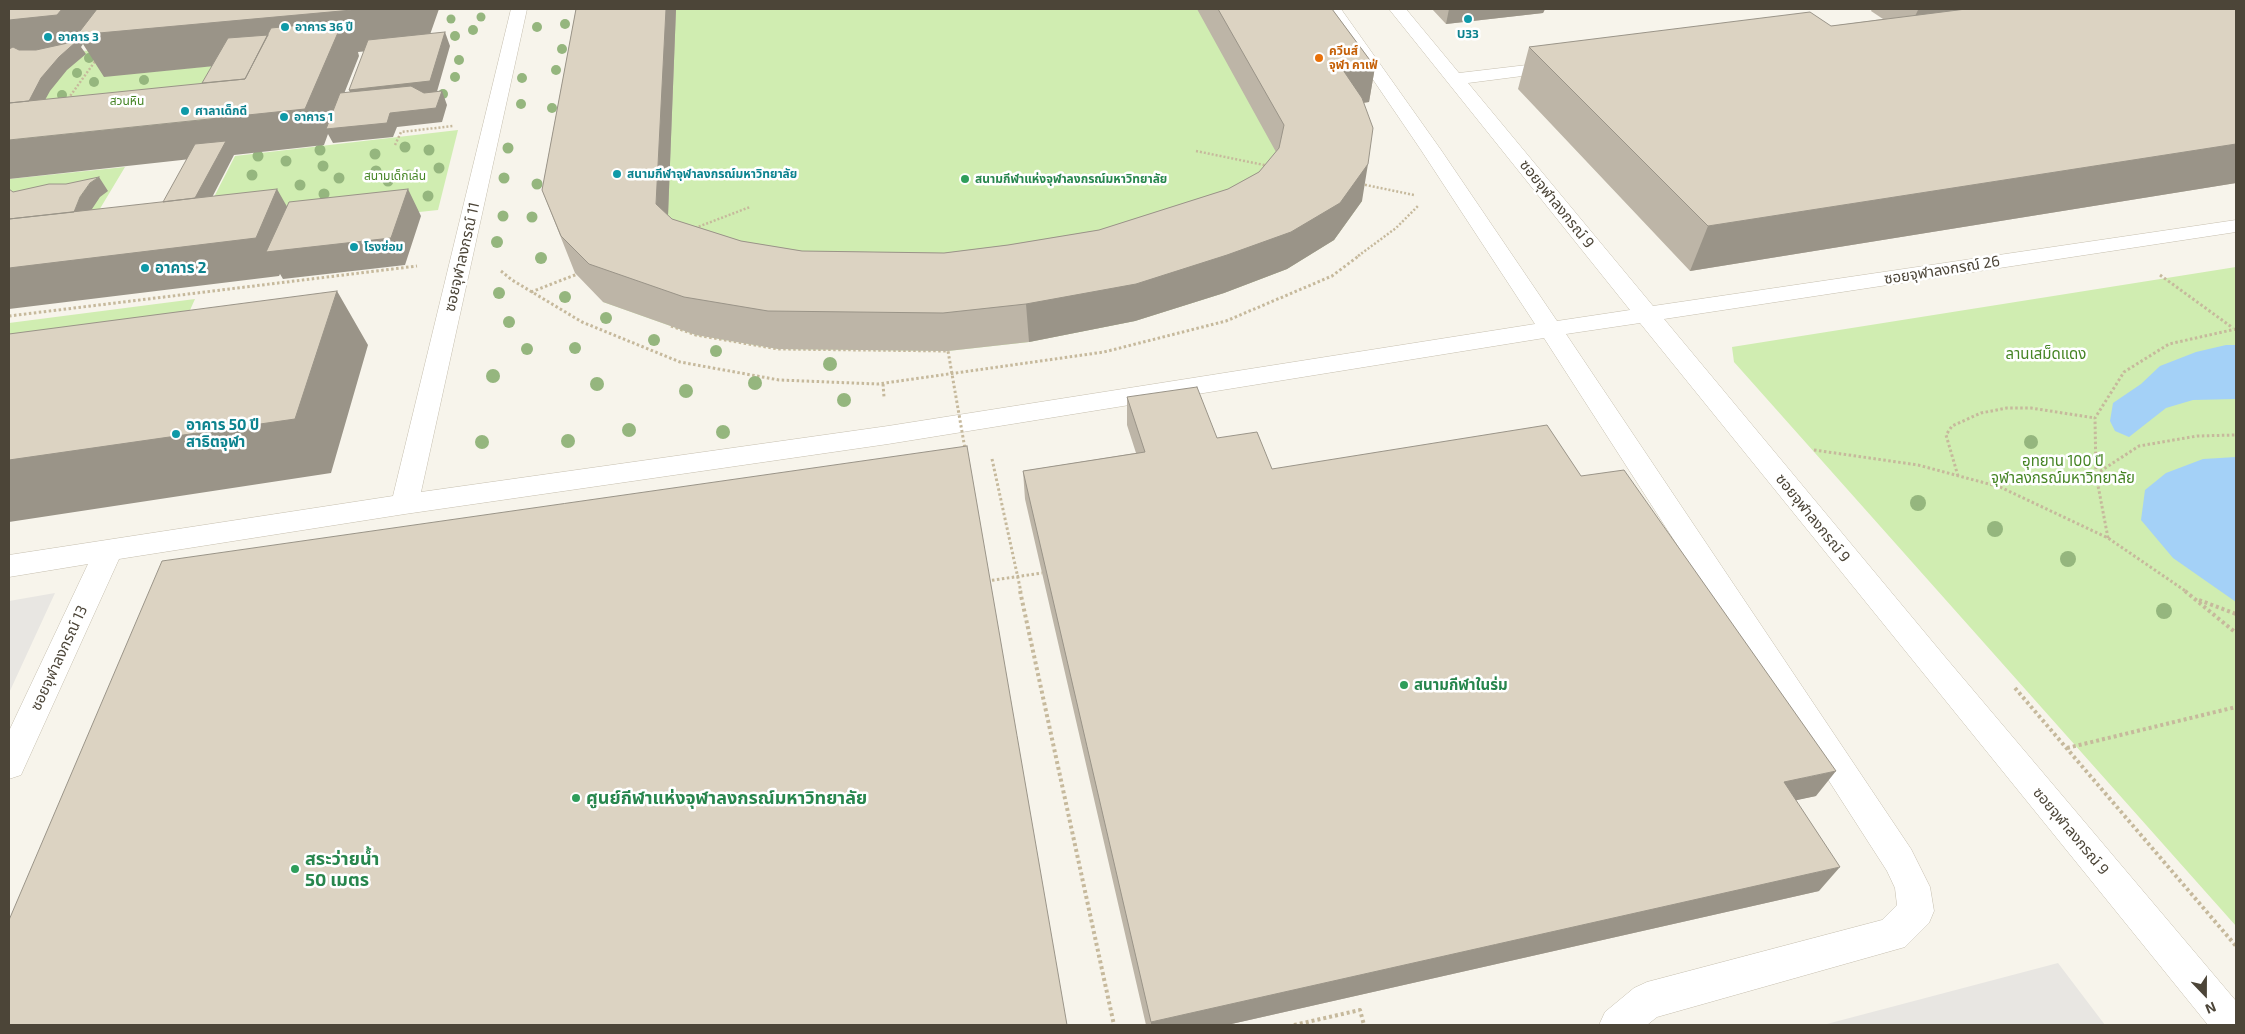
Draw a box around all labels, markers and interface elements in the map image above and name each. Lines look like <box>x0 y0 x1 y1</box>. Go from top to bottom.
marker: U33 <box>1462 13 1474 25</box>
place label: อาคาร 36 ปี <box>295 20 353 34</box>
marker: อาคาร 36 ปี <box>279 21 291 33</box>
place label: U33 <box>1457 27 1479 41</box>
place label: อาคาร 3 <box>58 30 99 44</box>
marker: อาคาร 3 <box>42 31 54 43</box>
place label: ควีนส์ จุฬา คาเฟ่ <box>1329 44 1378 72</box>
marker: ควีนส์ จุฬา คาเฟ่ <box>1313 52 1325 64</box>
park label: สวนหิน <box>110 94 144 108</box>
place label: ศาลาเด็กดี <box>195 104 247 118</box>
marker: ศาลาเด็กดี <box>179 105 191 117</box>
place label: อาคาร 1 <box>294 110 333 124</box>
marker: อาคาร 1 <box>278 111 290 123</box>
street label: ซอยจุฬาลงกรณ์ 9 <box>1516 156 1598 252</box>
place label: สนามกีฬาจุฬาลงกรณ์มหาวิทยาลัย <box>627 167 797 181</box>
marker: สนามกีฬาจุฬาลงกรณ์มหาวิทยาลัย <box>611 168 623 180</box>
park label: สนามเด็กเล่น <box>364 169 426 183</box>
place label: สนามกีฬาแห่งจุฬาลงกรณ์มหาวิทยาลัย <box>975 172 1167 186</box>
marker: สนามกีฬาแห่งจุฬาลงกรณ์มหาวิทยาลัย <box>959 173 971 185</box>
street label: ซอยจุฬาลงกรณ์ 11 <box>441 201 483 313</box>
place label: โรงซ่อม <box>364 240 403 254</box>
marker: โรงซ่อม <box>348 241 360 253</box>
street label: ซอยจุฬาลงกรณ์ 26 <box>1883 252 2001 288</box>
place label: อาคาร 2 <box>155 259 206 277</box>
marker: อาคาร 2 <box>139 262 151 274</box>
park label: ลานเสม็ดแดง <box>2006 345 2086 363</box>
place label: อาคาร 50 ปี สาธิตจุฬา <box>186 416 259 451</box>
marker: อาคาร 50 ปี สาธิตจุฬา <box>170 428 182 440</box>
park label: อุทยาน 100 ปี จุฬาลงกรณ์มหาวิทยาลัย <box>1991 452 2135 487</box>
street label: ซอยจุฬาลงกรณ์ 9 <box>1772 470 1854 566</box>
street label: ซอยจุฬาลงกรณ์ 13 <box>27 602 91 714</box>
place label: สนามกีฬาในร่ม <box>1414 676 1508 694</box>
marker: สนามกีฬาในร่ม <box>1398 679 1410 691</box>
street label: ซอยจุฬาลงกรณ์ 9 <box>2029 784 2113 878</box>
place label: ศูนย์กีฬาแห่งจุฬาลงกรณ์มหาวิทยาลัย <box>586 787 867 809</box>
marker: ศูนย์กีฬาแห่งจุฬาลงกรณ์มหาวิทยาลัย <box>570 792 582 804</box>
place label: สระว่ายน้ำ 50 เมตร <box>305 848 379 891</box>
marker: สระว่ายน้ำ 50 เมตร <box>289 863 301 875</box>
north arrow <box>2180 969 2230 1019</box>
text: N <box>2203 999 2219 1018</box>

